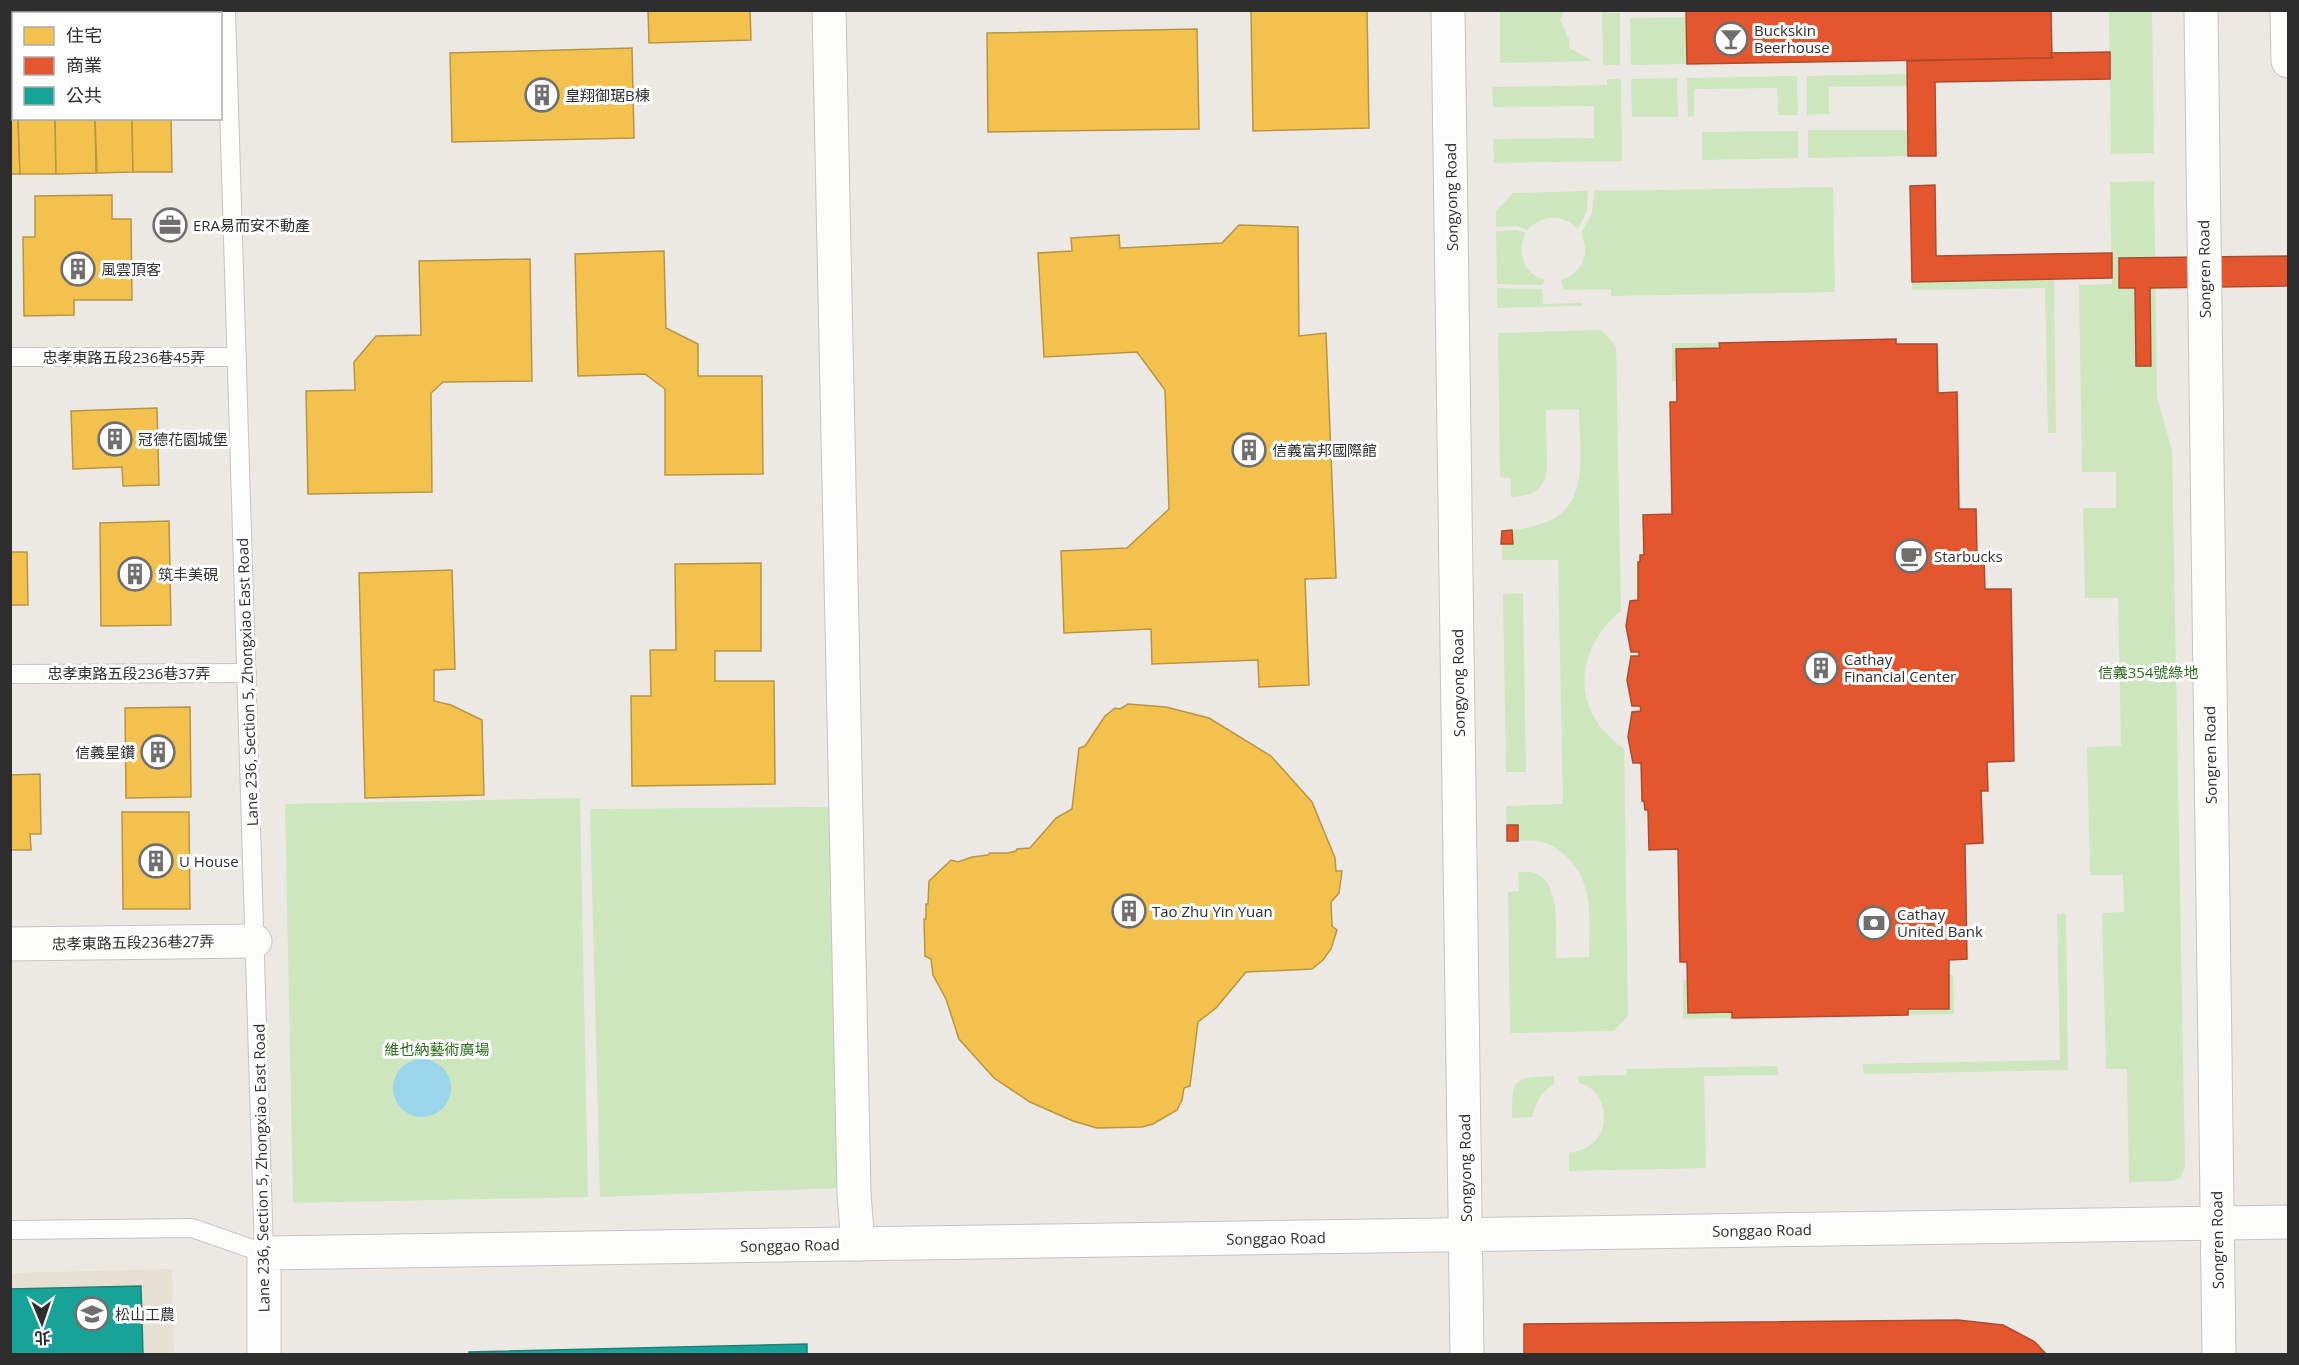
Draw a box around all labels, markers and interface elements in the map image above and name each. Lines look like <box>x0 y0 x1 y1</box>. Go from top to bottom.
legend <box>12 12 222 120</box>
place label: Buckskin Beerhouse <box>1754 20 1830 57</box>
bar icon: Buckskin Beerhouse <box>1713 21 1749 57</box>
text: 住宅 <box>66 23 102 47</box>
text: 商業 <box>66 53 102 77</box>
building icon: 皇翔御琚B棟 <box>524 77 560 113</box>
text: 公共 <box>66 83 102 107</box>
place label: 皇翔御琚B棟 <box>565 85 650 105</box>
street label: Songyong Road <box>1440 143 1462 251</box>
office icon: ERA易而安不動產 <box>152 207 188 243</box>
place label: ERA易而安不動產 <box>193 215 310 235</box>
street label: Songren Road <box>2193 220 2215 318</box>
building icon: 風雲頂客 <box>60 251 96 287</box>
place label: 風雲頂客 <box>101 259 161 279</box>
street label: 忠孝東路五段236巷45弄 <box>43 347 205 367</box>
building icon: 冠德花園城堡 <box>97 421 133 457</box>
place label: 冠德花園城堡 <box>138 429 228 449</box>
building icon: 信義富邦國際館 <box>1231 432 1267 468</box>
place label: 信義富邦國際館 <box>1272 440 1377 460</box>
street label: Lane 236, Section 5, Zhongxiao East Road <box>232 537 262 827</box>
cafe icon: Starbucks <box>1893 538 1929 574</box>
place label: Starbucks <box>1934 546 2003 566</box>
building icon: 筑丰美硯 <box>117 556 153 592</box>
place label: 筑丰美硯 <box>158 564 218 584</box>
street label: Songyong Road <box>1447 629 1469 737</box>
place label: Cathay Financial Center <box>1844 649 1956 686</box>
building icon: Cathay Financial Center <box>1803 650 1839 686</box>
park label: 信義354號綠地 <box>2098 662 2198 682</box>
street label: 忠孝東路五段236巷37弄 <box>48 663 210 683</box>
street label: Songren Road <box>2199 706 2221 804</box>
building icon: 信義星鑽 <box>140 734 176 770</box>
place label: 信義星鑽 <box>75 742 135 762</box>
building icon: U House <box>138 843 174 879</box>
place label: U House <box>179 851 239 871</box>
building icon: Tao Zhu Yin Yuan <box>1111 893 1147 929</box>
place label: Tao Zhu Yin Yuan <box>1152 901 1273 921</box>
place label: Cathay United Bank <box>1897 904 1983 941</box>
bank icon: Cathay United Bank <box>1856 905 1892 941</box>
street label: 忠孝東路五段236巷27弄 <box>51 931 215 953</box>
street label: Lane 236, Section 5, Zhongxiao East Road <box>248 1024 274 1312</box>
park label: 維也納藝術廣場 <box>384 1039 490 1059</box>
street label: Songyong Road <box>1454 1114 1476 1222</box>
street label: Songren Road <box>2206 1191 2228 1289</box>
street label: Songgao Road <box>1712 1219 1812 1241</box>
street label: Songgao Road <box>1226 1227 1326 1249</box>
street label: Songgao Road <box>740 1234 840 1256</box>
north arrow <box>12 1293 72 1353</box>
school or university icon: 松山工農 <box>74 1296 110 1332</box>
place label: 松山工農 <box>115 1304 175 1324</box>
text: 北 <box>34 1327 51 1349</box>

